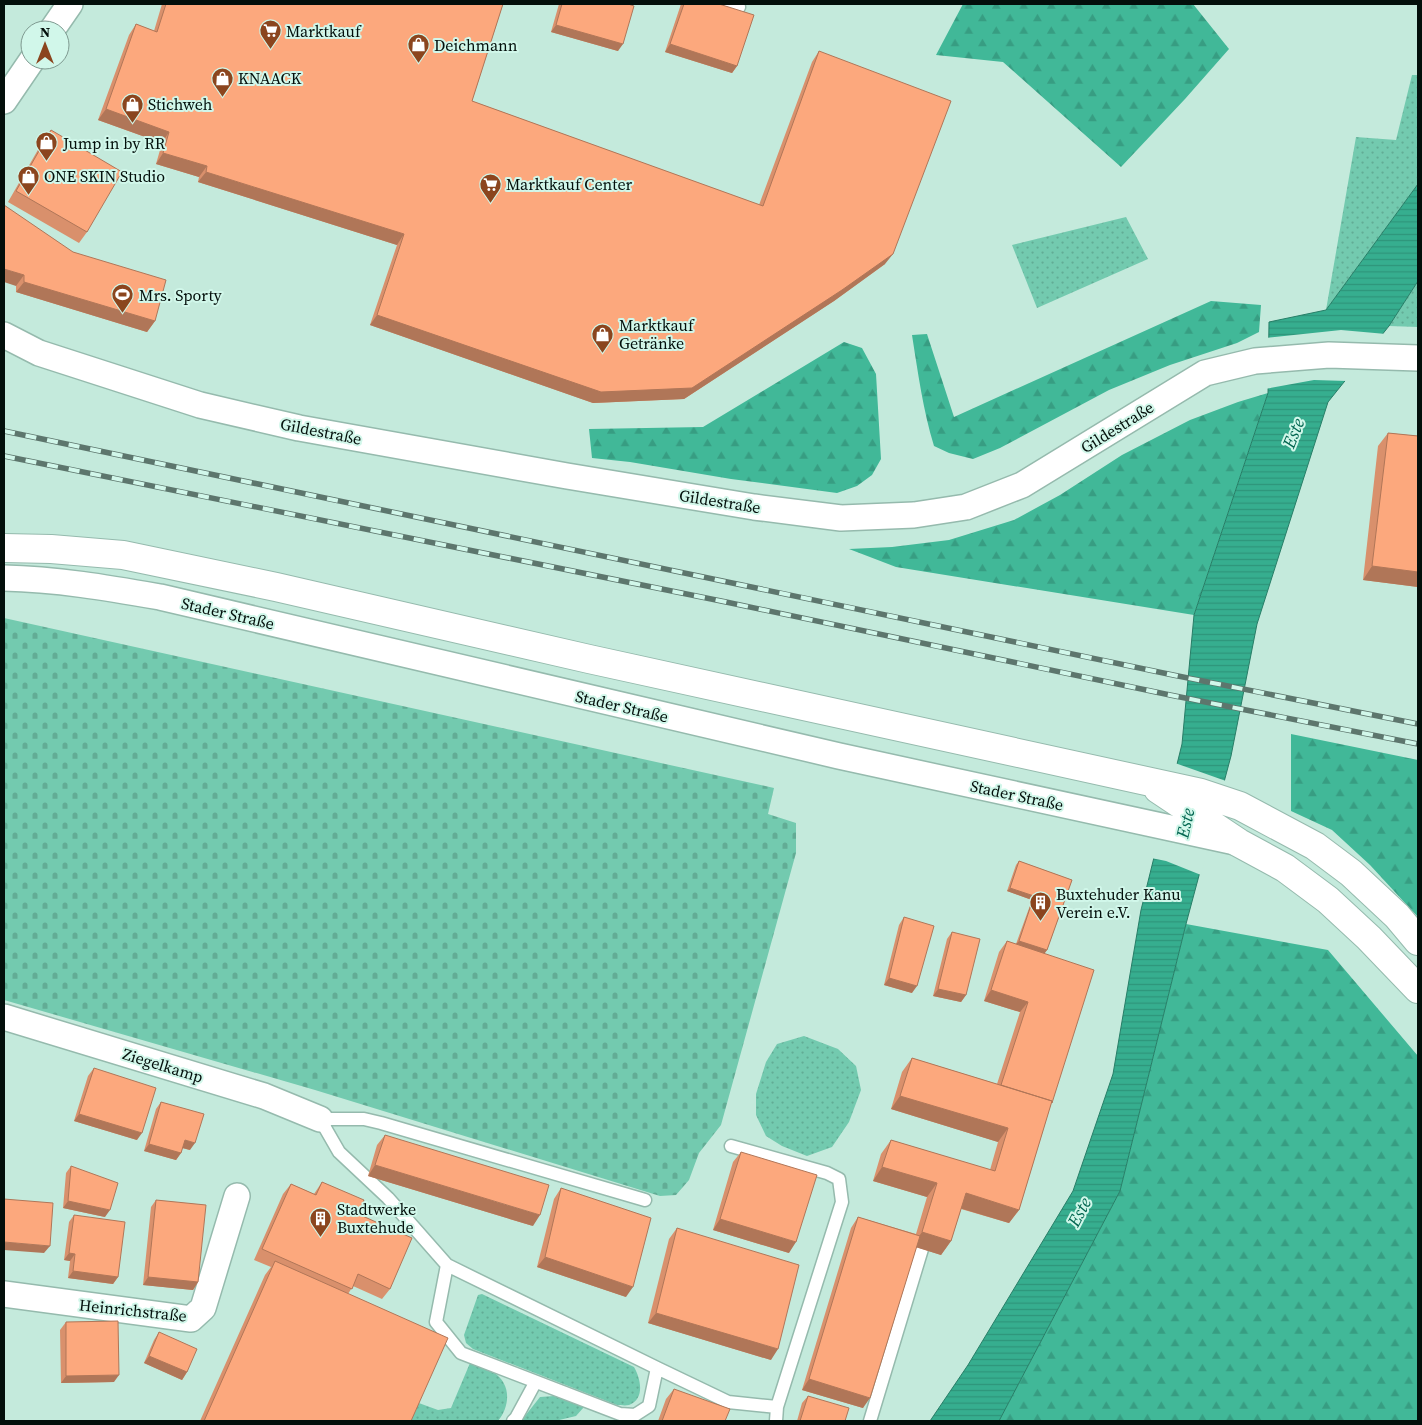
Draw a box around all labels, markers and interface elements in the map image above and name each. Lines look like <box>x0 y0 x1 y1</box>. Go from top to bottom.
supermarket icon: Marktkauf <box>258 19 282 50</box>
north arrow <box>20 20 70 70</box>
place label: Marktkauf <box>286 20 362 42</box>
text: N <box>40 22 50 42</box>
shop icon: Deichmann <box>406 33 430 64</box>
place label: Deichmann <box>434 34 518 56</box>
shop icon: KNAACK <box>210 66 234 97</box>
place label: KNAACK <box>238 67 302 89</box>
shop icon: Stichweh <box>120 92 144 123</box>
place label: Stichweh <box>148 93 213 115</box>
shop icon: Jump in by RR <box>35 131 59 162</box>
place label: Jump in by RR <box>62 132 166 154</box>
shop icon: ONE SKIN Studio <box>16 164 40 195</box>
place label: ONE SKIN Studio <box>44 165 165 187</box>
supermarket icon: Marktkauf Center <box>478 172 502 203</box>
place label: Marktkauf Center <box>506 173 633 195</box>
sports icon: Mrs. Sporty <box>111 283 135 314</box>
place label: Mrs. Sporty <box>139 284 223 306</box>
place label: Marktkauf Getränke <box>619 314 695 354</box>
shop icon: Marktkauf Getränke <box>591 322 615 353</box>
street label: Gildestraße <box>1076 396 1158 458</box>
street label: Gildestraße <box>279 412 363 450</box>
water label: Este <box>1275 414 1310 453</box>
street label: Gildestraße <box>678 484 762 518</box>
street label: Stader Straße <box>179 592 277 634</box>
street label: Stader Straße <box>573 685 671 727</box>
street label: Stader Straße <box>968 774 1066 816</box>
water label: Este <box>1169 805 1201 841</box>
place label: Buxtehuder Kanu Verein e.V. <box>1056 883 1181 923</box>
building icon: Buxtehuder Kanu Verein e.V. <box>1028 891 1052 922</box>
street label: Ziegelkamp <box>120 1042 206 1088</box>
water label: Este <box>1060 1192 1097 1232</box>
place label: Stadtwerke Buxtehude <box>337 1198 416 1238</box>
building icon: Stadtwerke Buxtehude <box>309 1206 333 1237</box>
street label: Heinrichstraße <box>78 1293 188 1327</box>

